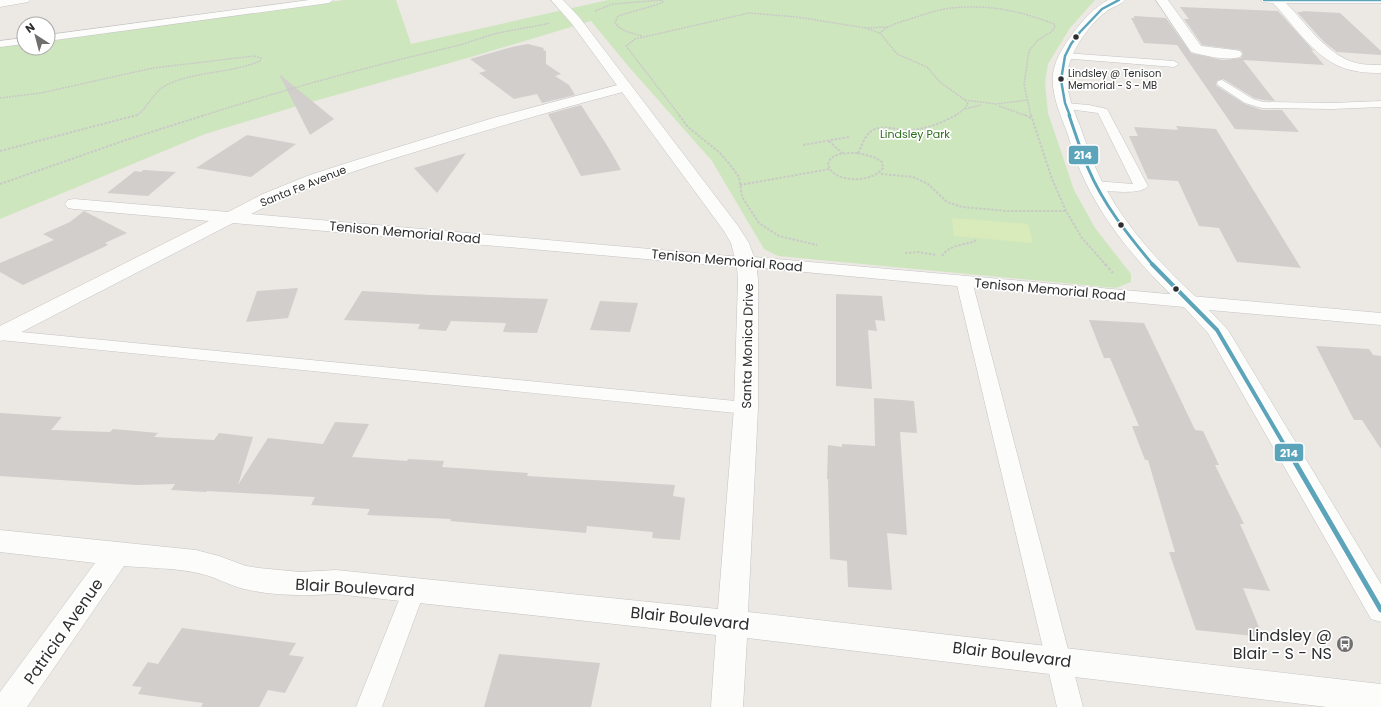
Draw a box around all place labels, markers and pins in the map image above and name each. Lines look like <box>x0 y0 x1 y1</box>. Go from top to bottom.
unlabelled marker <box>1071 32 1081 42</box>
place label: Lindsley @ Tenison Memorial - S - MB <box>1068 66 1161 93</box>
marker: Lindsley @ Tenison Memorial - S - MB <box>1056 74 1066 84</box>
unlabelled marker <box>1116 220 1126 230</box>
unlabelled marker <box>1171 284 1181 294</box>
place label: Lindsley @ Blair - S - NS <box>1233 624 1332 665</box>
bus stop icon: Lindsley @ Blair - S - NS <box>1335 634 1355 654</box>

